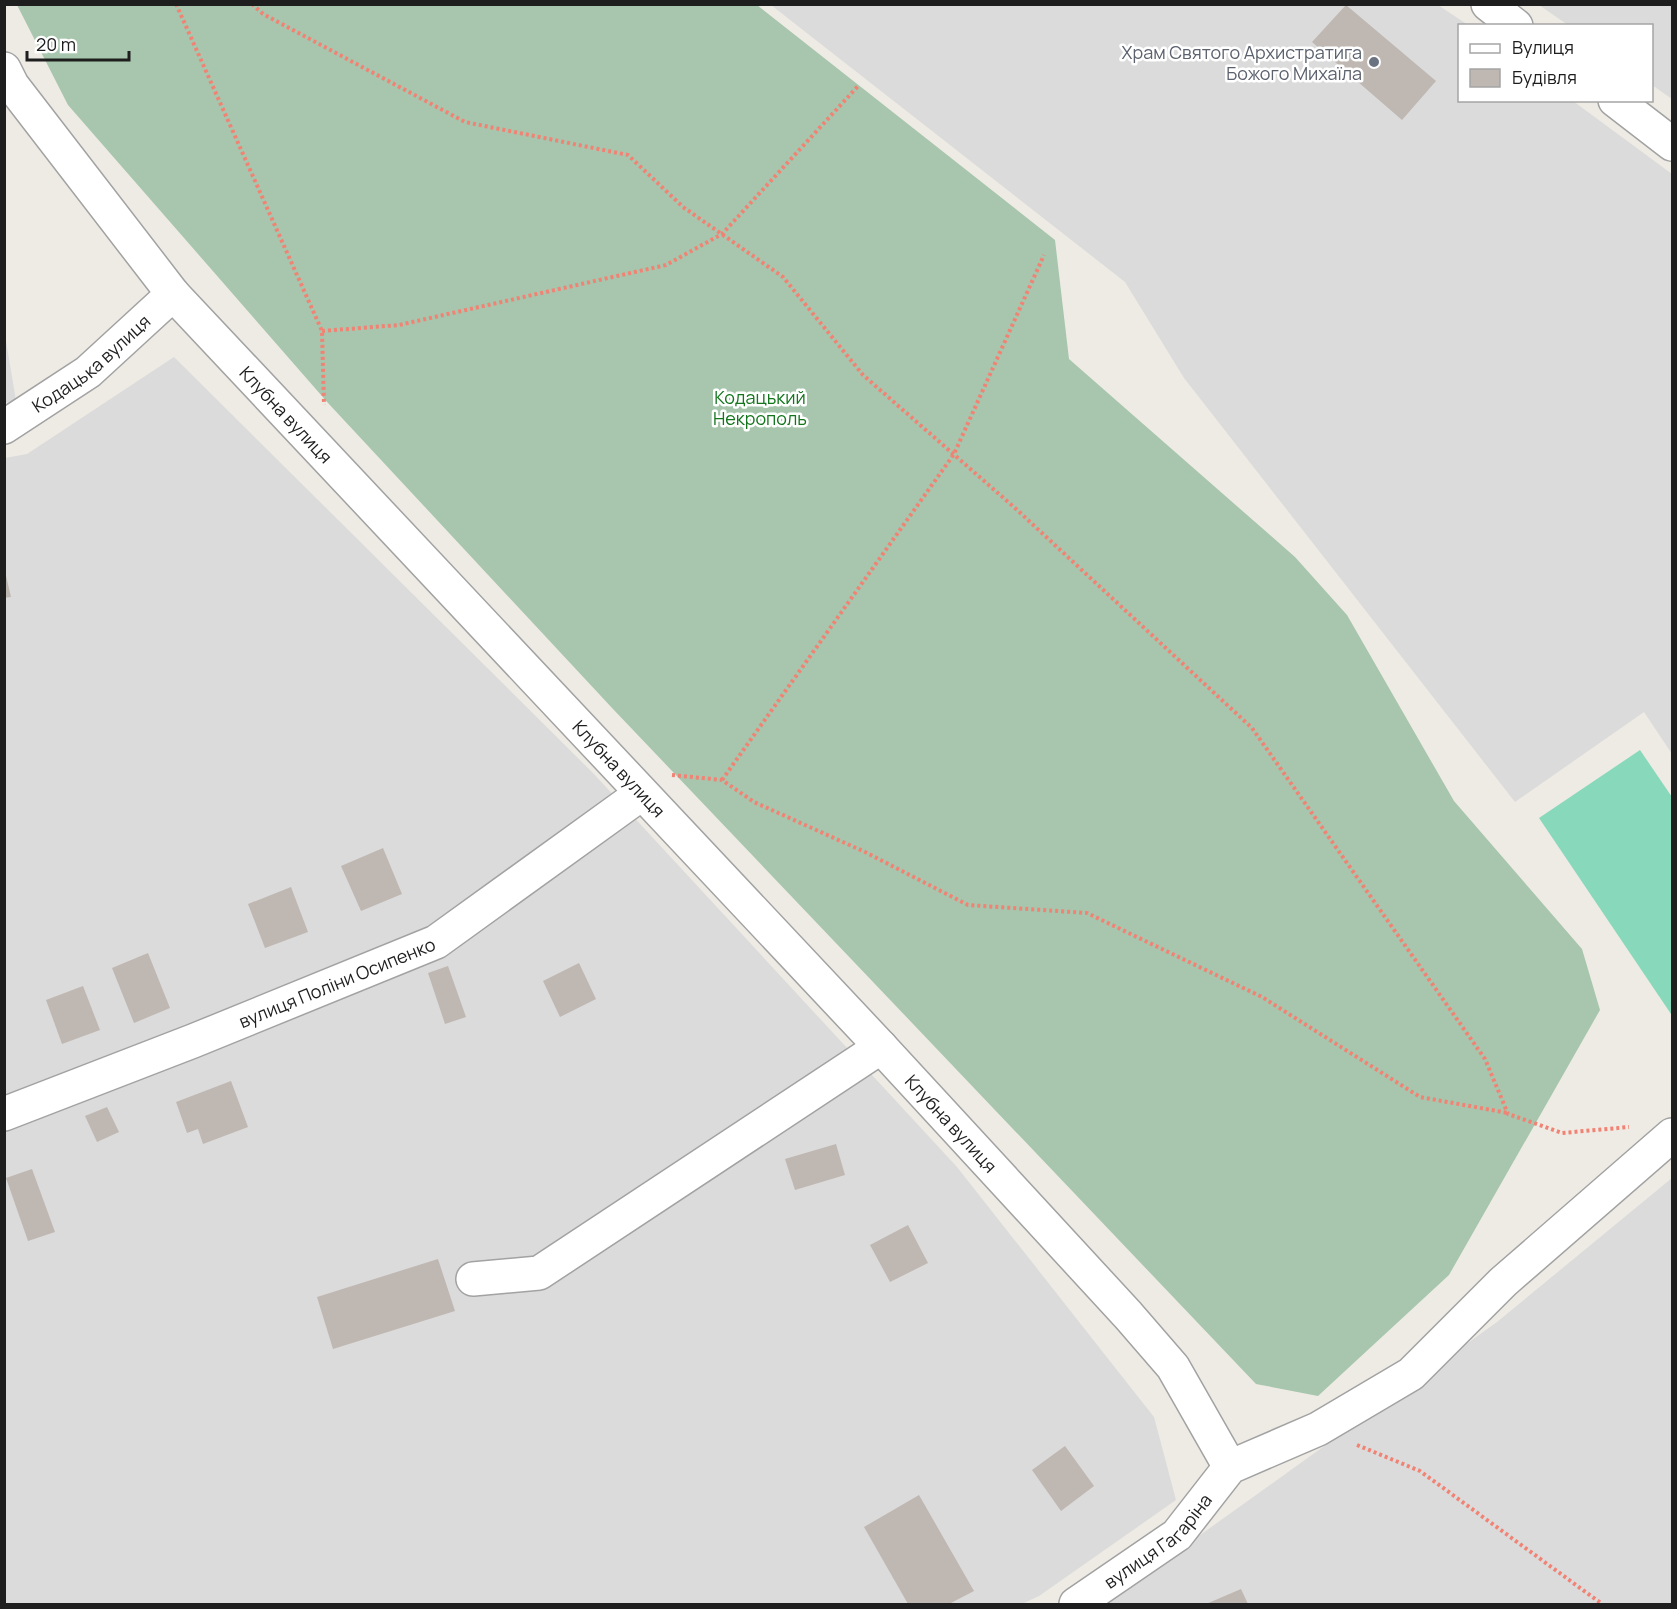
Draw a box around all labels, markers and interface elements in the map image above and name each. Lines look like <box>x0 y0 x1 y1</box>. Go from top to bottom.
scale bar <box>27 24 129 62</box>
legend <box>1458 24 1653 102</box>
text: 20 m <box>36 32 76 56</box>
text: Вулиця <box>1512 35 1574 59</box>
place label: Храм Святого Архистратига Божого Михаїла <box>1122 40 1362 85</box>
marker: Храм Святого Архистратига Божого Михаїла <box>1367 55 1381 69</box>
text: Будівля <box>1512 65 1577 89</box>
street label: Кодацька вулиця <box>27 309 155 418</box>
street label: Клубна вулиця <box>235 361 338 468</box>
park label: Кодацький Некрополь <box>713 385 807 430</box>
street label: Клубна вулиця <box>568 715 671 822</box>
street label: вулиця Поліни Осипенко <box>235 932 439 1033</box>
street label: Клубна вулиця <box>900 1069 1002 1177</box>
street label: вулиця Гагаріна <box>1099 1488 1217 1594</box>

